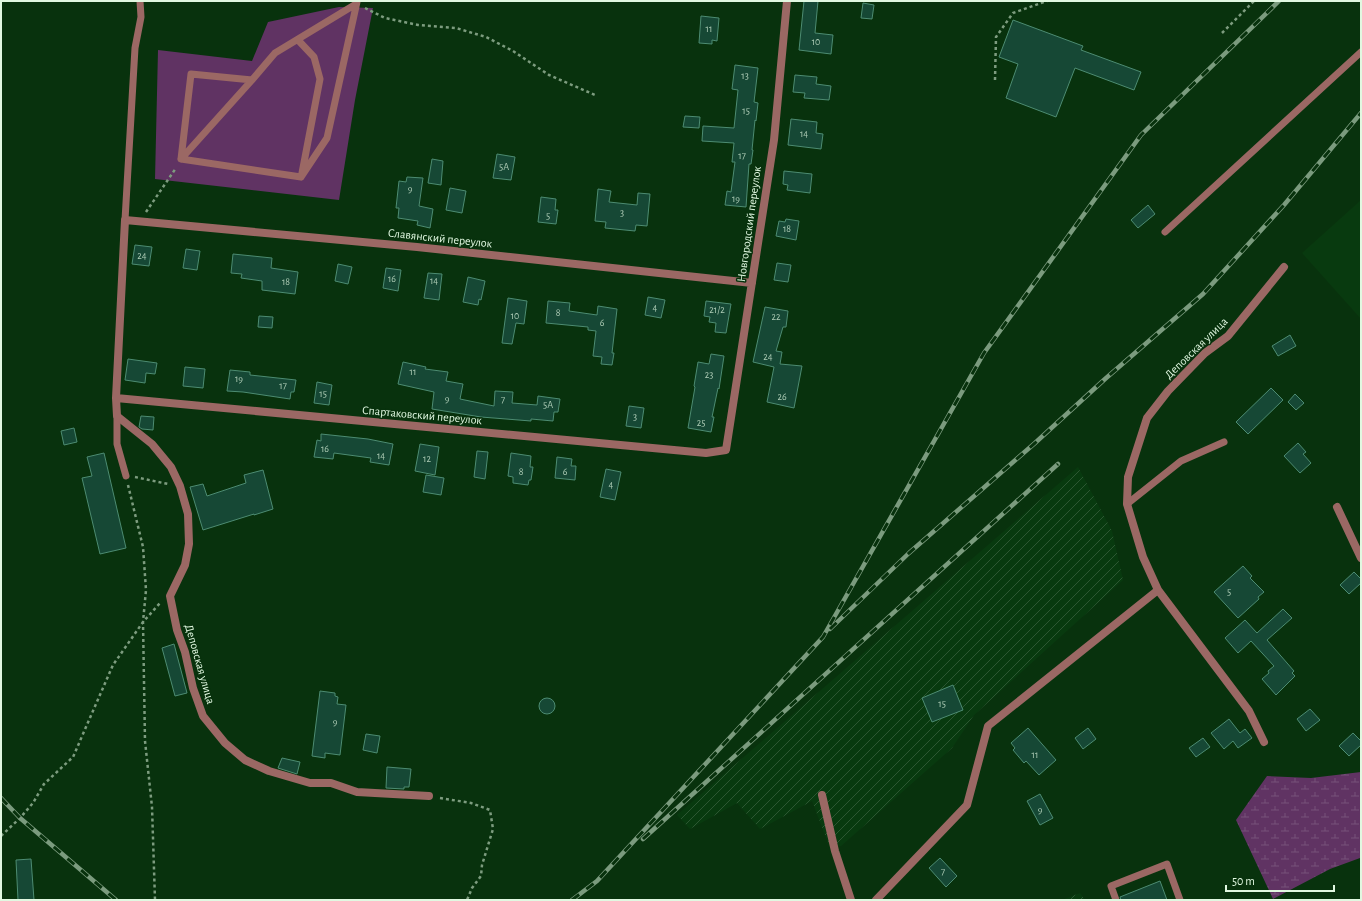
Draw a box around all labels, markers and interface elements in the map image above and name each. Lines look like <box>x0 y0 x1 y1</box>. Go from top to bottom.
house number: 11 <box>706 24 712 34</box>
house number: 10 <box>812 37 820 47</box>
house number: 13 <box>741 71 749 81</box>
house number: 15 <box>742 106 750 116</box>
house number: 14 <box>800 129 808 139</box>
house number: 17 <box>738 151 746 161</box>
house number: 5А <box>499 162 509 172</box>
street label: Новгородский переулок <box>735 165 764 283</box>
house number: 9 <box>408 184 413 194</box>
house number: 19 <box>732 194 740 204</box>
house number: 3 <box>620 208 624 218</box>
house number: 5 <box>546 211 550 221</box>
house number: 18 <box>783 224 791 234</box>
street label: Славянский переулок <box>387 227 493 250</box>
house number: 24 <box>137 251 147 261</box>
house number: 16 <box>388 274 396 284</box>
house number: 14 <box>430 276 438 286</box>
house number: 18 <box>282 277 290 287</box>
house number: 4 <box>653 303 658 313</box>
house number: 21/2 <box>709 305 725 315</box>
house number: 8 <box>556 308 561 318</box>
house number: 10 <box>511 311 519 321</box>
house number: 22 <box>771 312 781 322</box>
street label: Деповская улица <box>1162 315 1231 382</box>
house number: 6 <box>600 318 605 328</box>
house number: 24 <box>763 352 773 362</box>
house number: 11 <box>410 367 416 377</box>
house number: 23 <box>705 370 713 380</box>
house number: 19 <box>235 374 243 384</box>
house number: 17 <box>279 381 287 391</box>
house number: 15 <box>319 389 327 399</box>
house number: 26 <box>777 392 787 402</box>
house number: 9 <box>445 394 450 404</box>
house number: 7 <box>501 395 505 405</box>
house number: 5А <box>543 400 553 410</box>
street label: Спартаковский переулок <box>361 404 483 427</box>
house number: 3 <box>633 412 637 422</box>
house number: 25 <box>697 418 705 428</box>
house number: 16 <box>321 444 329 454</box>
house number: 14 <box>377 451 385 461</box>
house number: 12 <box>423 454 431 464</box>
house number: 8 <box>519 467 524 477</box>
house number: 6 <box>563 467 568 477</box>
house number: 4 <box>609 480 614 490</box>
house number: 5 <box>1227 587 1231 597</box>
street label: Деповская улица <box>182 623 217 706</box>
house number: 15 <box>938 699 946 709</box>
house number: 9 <box>333 717 338 727</box>
house number: 11 <box>1032 750 1038 760</box>
house number: 9 <box>1038 805 1043 815</box>
house number: 7 <box>941 867 945 877</box>
scale bar <box>1226 867 1334 893</box>
text: 50 m <box>1232 875 1255 887</box>

